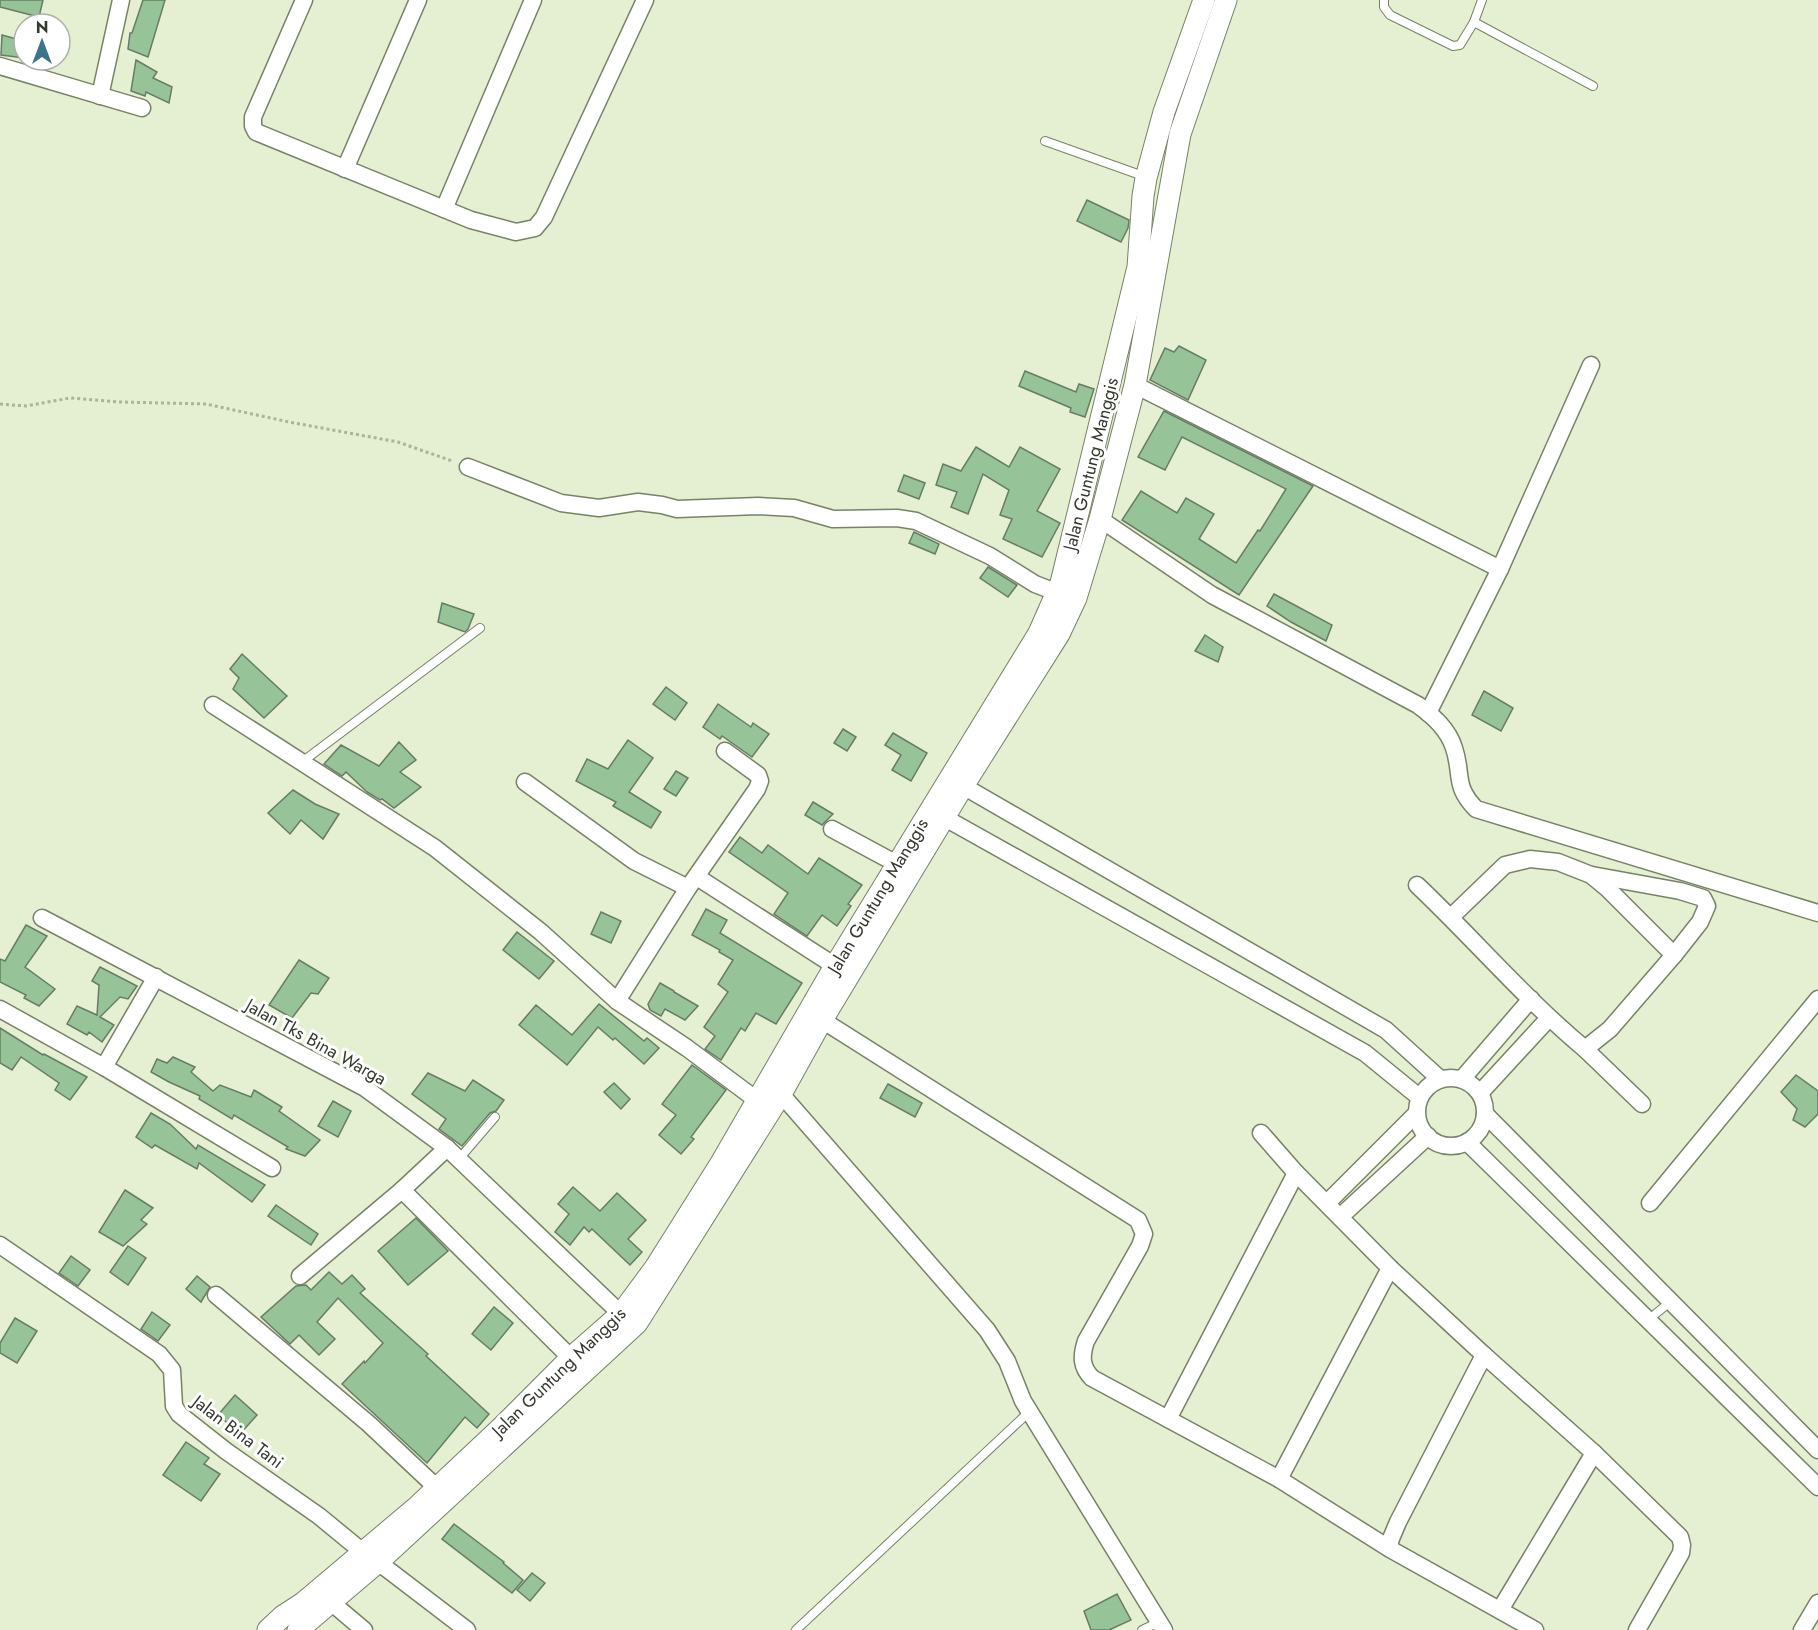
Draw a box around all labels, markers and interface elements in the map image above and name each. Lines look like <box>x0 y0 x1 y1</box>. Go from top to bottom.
north arrow <box>12 12 72 72</box>
text: N <box>36 16 48 39</box>
street label: Jalan Guntung Manggis <box>1056 375 1125 555</box>
street label: Jalan Guntung Manggis <box>820 813 935 980</box>
street label: Jalan Tks Bina Warga <box>239 992 391 1092</box>
street label: Jalan Guntung Manggis <box>485 1301 632 1444</box>
street label: Jalan Bina Tani <box>185 1388 289 1475</box>

